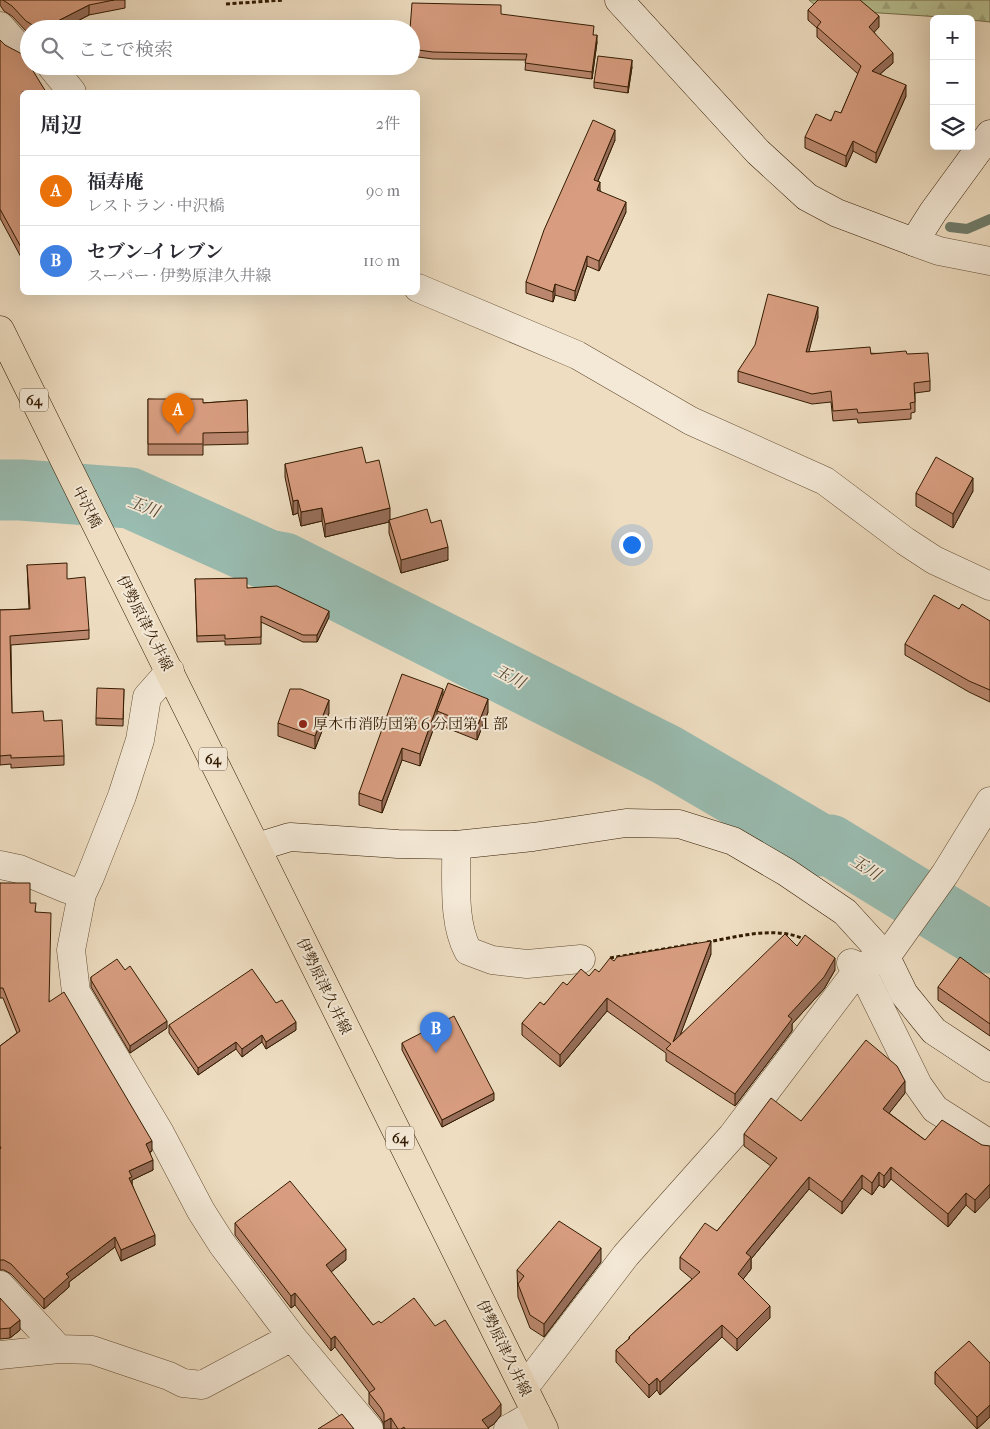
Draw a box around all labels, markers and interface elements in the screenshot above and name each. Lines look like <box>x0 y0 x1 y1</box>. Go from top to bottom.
map controls <box>930 15 975 150</box>
button: + <box>930 15 975 60</box>
search box <box>20 20 420 75</box>
icon: search <box>38 34 66 62</box>
text: ここで検索 <box>78 39 173 61</box>
button: − <box>930 60 975 105</box>
button: layers <box>930 105 975 150</box>
text: 周辺 <box>40 113 82 137</box>
text: 2件 <box>376 114 400 133</box>
text: 福寿庵 <box>87 171 144 193</box>
text: A <box>51 181 61 200</box>
text: 90 m <box>366 181 400 200</box>
text: レストラン · 中沢橋 <box>87 196 225 215</box>
text: セブン-イレブン <box>87 241 223 263</box>
text: B <box>51 251 61 270</box>
text: 110 m <box>363 251 400 270</box>
text: スーパー · 伊勢原津久井線 <box>87 266 272 285</box>
road number: 64 <box>20 388 48 412</box>
pin: A <box>162 393 194 434</box>
street label: 中沢橋 <box>69 483 105 531</box>
water label: 玉川 <box>125 492 164 522</box>
your location <box>619 532 645 558</box>
street label: 伊勢原津久井線 <box>113 572 177 674</box>
water label: 玉川 <box>491 661 530 693</box>
place label: 厚木市消防団第６分団第１部 <box>313 715 508 733</box>
marker: 厚木市消防団第６分団第１部 <box>297 718 309 730</box>
road number: 64 <box>199 748 227 771</box>
water label: 玉川 <box>847 851 886 885</box>
street label: 伊勢原津久井線 <box>293 935 355 1037</box>
pin: B <box>420 1012 452 1053</box>
road number: 64 <box>386 1126 414 1150</box>
street label: 伊勢原津久井線 <box>473 1297 535 1399</box>

